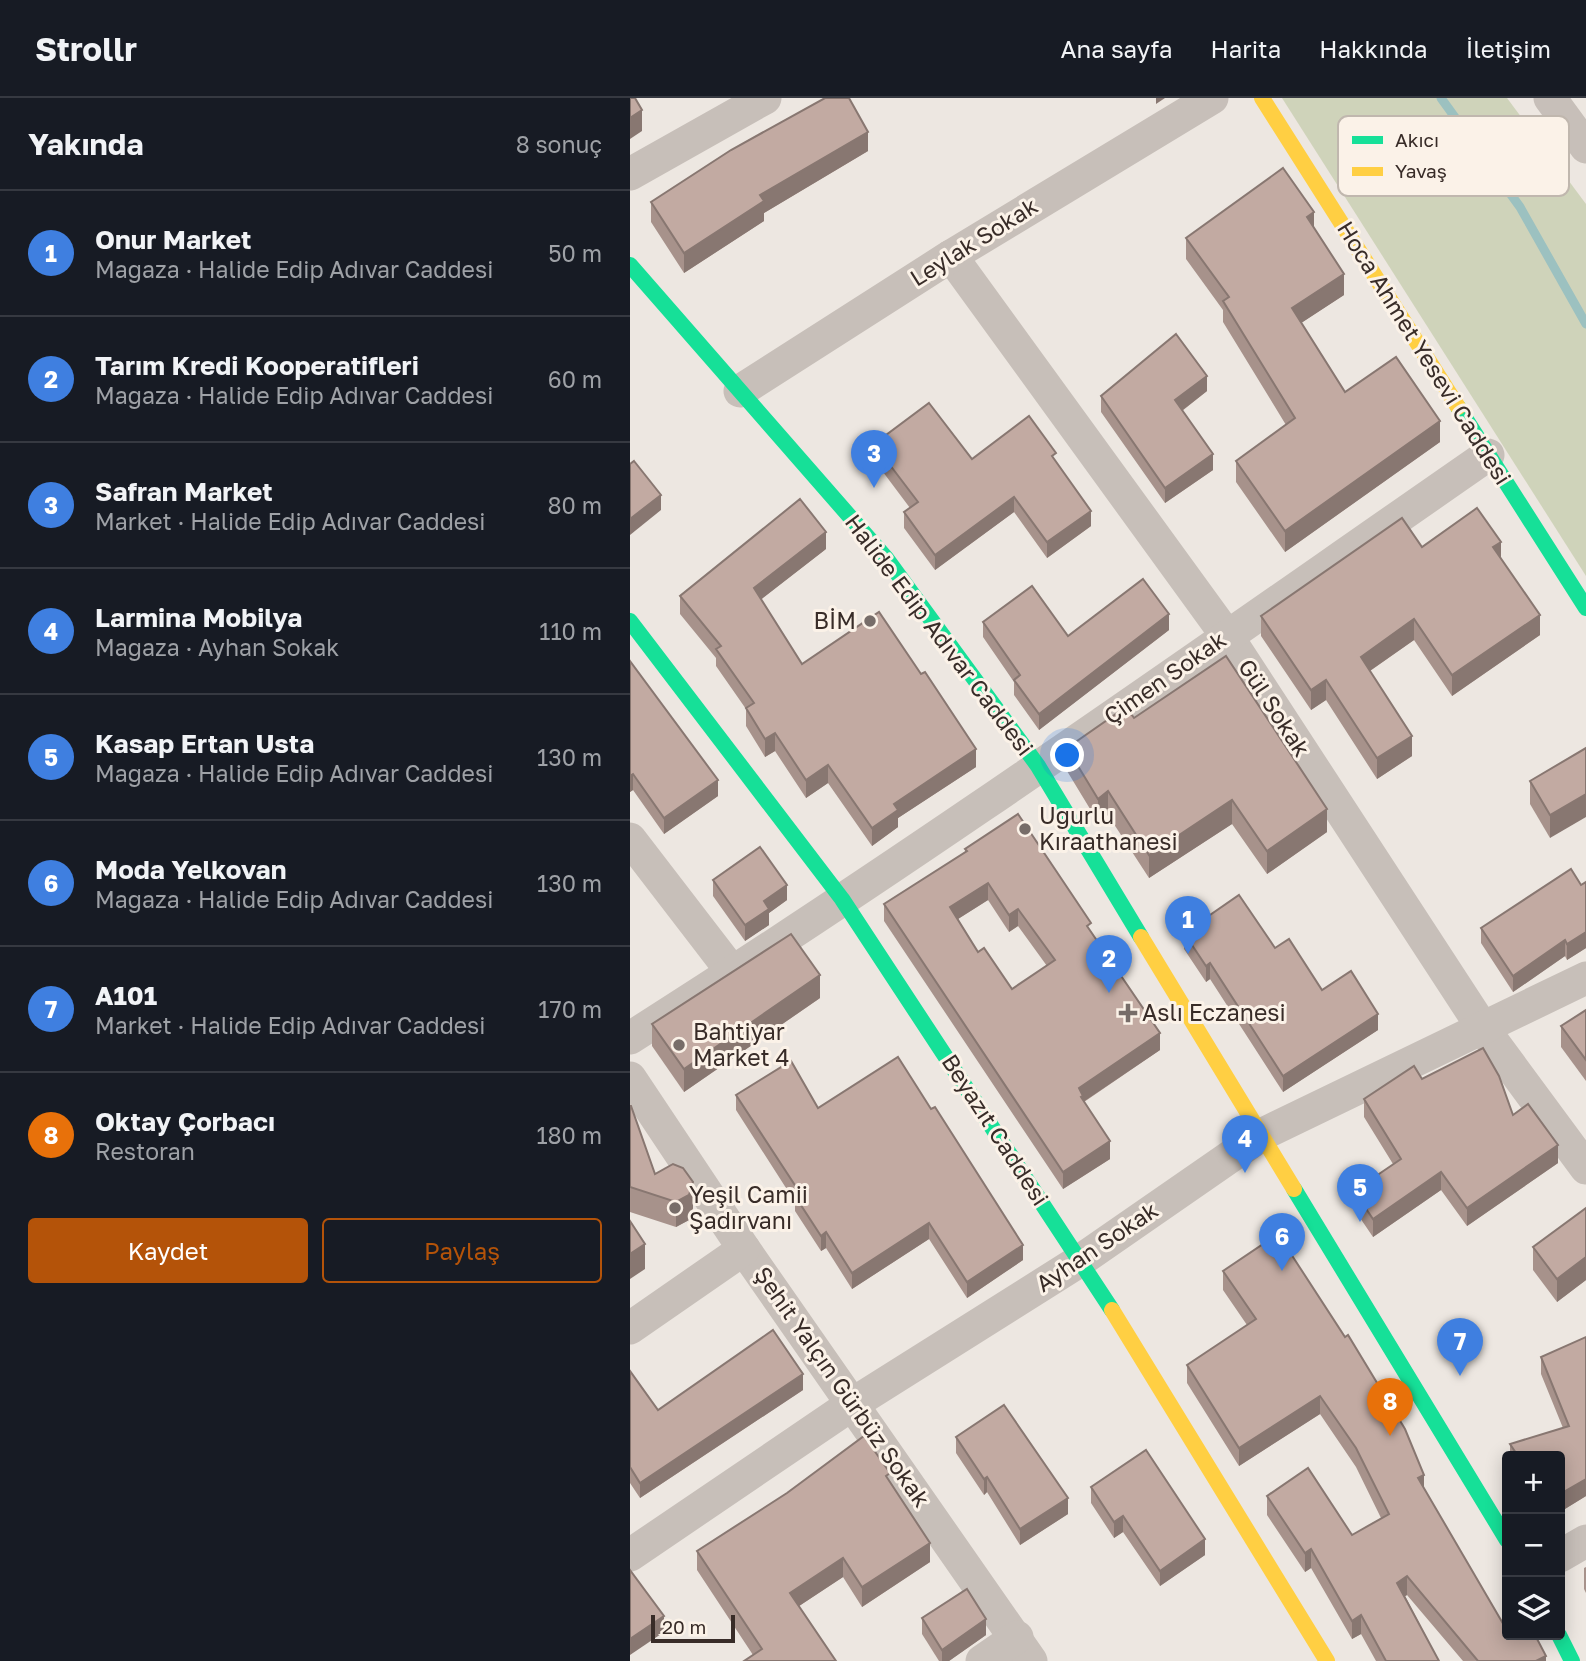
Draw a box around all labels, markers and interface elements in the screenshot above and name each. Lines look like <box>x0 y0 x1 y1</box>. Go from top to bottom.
text: Strollr <box>35 29 137 68</box>
text: Ana sayfa <box>1061 34 1172 63</box>
text: Harita <box>1210 34 1281 63</box>
text: Hakkında <box>1319 34 1428 63</box>
text: İletişim <box>1466 34 1551 63</box>
legend <box>1338 116 1569 196</box>
text: Yakında <box>28 126 144 162</box>
text: Akıcı <box>1395 128 1439 151</box>
text: 8 sonuç <box>516 130 602 158</box>
text: Yavaş <box>1395 159 1447 182</box>
street label: Leylak Sokak <box>905 191 1042 291</box>
street label: Hoca Ahmet Yesevi Caddesi <box>1332 216 1518 489</box>
text: Onur Market <box>95 224 251 255</box>
text: 1 <box>45 239 57 267</box>
text: 50 m <box>548 239 602 267</box>
text: Mağaza · Halide Edip Adıvar Caddesi <box>95 255 493 283</box>
text: Tarım Kredi Kooperatifleri <box>95 350 419 381</box>
text: 2 <box>44 365 58 393</box>
text: 60 m <box>548 365 602 393</box>
text: Mağaza · Halide Edip Adıvar Caddesi <box>95 381 493 409</box>
pin: 3 <box>851 430 897 488</box>
text: Safran Market <box>95 476 273 507</box>
text: 3 <box>44 491 58 519</box>
text: 80 m <box>548 491 602 519</box>
text: Market · Halide Edip Adıvar Caddesi <box>95 507 485 535</box>
street label: Halide Edip Adıvar Caddesi <box>840 508 1040 761</box>
text: Larmina Mobilya <box>95 602 302 633</box>
place label: BİM <box>814 606 856 634</box>
marker: BİM <box>862 613 878 629</box>
text: 4 <box>44 617 58 645</box>
text: 110 m <box>539 617 602 645</box>
street label: Çimen Sokak <box>1098 625 1231 730</box>
text: Mağaza · Ayhan Sokak <box>95 633 339 661</box>
street label: Gül Sokak <box>1233 653 1317 761</box>
text: Kasap Ertan Usta <box>95 728 314 759</box>
your location <box>1050 738 1084 772</box>
text: 5 <box>44 743 58 771</box>
text: 130 m <box>537 743 602 771</box>
text: Mağaza · Halide Edip Adıvar Caddesi <box>95 759 493 787</box>
place label: Uğurlu Kıraathanesi <box>1039 801 1178 855</box>
marker: Uğurlu Kıraathanesi <box>1017 821 1033 837</box>
text: Moda Yelkovan <box>95 854 286 885</box>
text: 6 <box>44 869 58 897</box>
text: 130 m <box>537 869 602 897</box>
text: Mağaza · Halide Edip Adıvar Caddesi <box>95 885 493 913</box>
pin: 1 <box>1165 896 1211 954</box>
pin: 2 <box>1086 935 1132 993</box>
text: A101 <box>95 980 157 1011</box>
text: 7 <box>45 995 57 1023</box>
text: 170 m <box>538 995 602 1023</box>
place label: Aslı Eczanesi <box>1142 998 1286 1026</box>
marker: Aslı Eczanesi <box>1120 1005 1136 1021</box>
text: Market · Halide Edip Adıvar Caddesi <box>95 1011 485 1039</box>
place label: Bahtiyar Market 4 <box>693 1017 790 1071</box>
marker: Bahtiyar Market 4 <box>671 1037 687 1053</box>
street label: Beyazıt Caddesi <box>936 1048 1055 1210</box>
text: Oktay Çorbacı <box>95 1106 275 1137</box>
pin: 4 <box>1222 1115 1268 1173</box>
text: 8 <box>44 1121 58 1149</box>
text: 180 m <box>536 1121 602 1149</box>
text: Restoran <box>95 1137 195 1165</box>
pin: 5 <box>1337 1164 1383 1222</box>
place label: Yeşil Camii Şadırvanı <box>689 1180 808 1234</box>
street label: Ayhan Sokak <box>1030 1195 1163 1297</box>
marker: Yeşil Camii Şadırvanı <box>667 1200 683 1216</box>
pin: 6 <box>1259 1213 1305 1271</box>
button: Kaydet <box>28 1218 308 1283</box>
button: Paylaş <box>322 1218 602 1283</box>
street label: Şehit Yalçın Gürbüz Sokak <box>749 1261 937 1512</box>
pin: 7 <box>1437 1318 1483 1376</box>
pin: 8 <box>1367 1378 1413 1436</box>
map controls <box>1502 1451 1565 1640</box>
button: + <box>1502 1451 1565 1514</box>
button: − <box>1502 1514 1565 1577</box>
button: layers <box>1502 1577 1565 1640</box>
scale bar <box>651 1612 735 1644</box>
text: 20 m <box>662 1615 706 1638</box>

